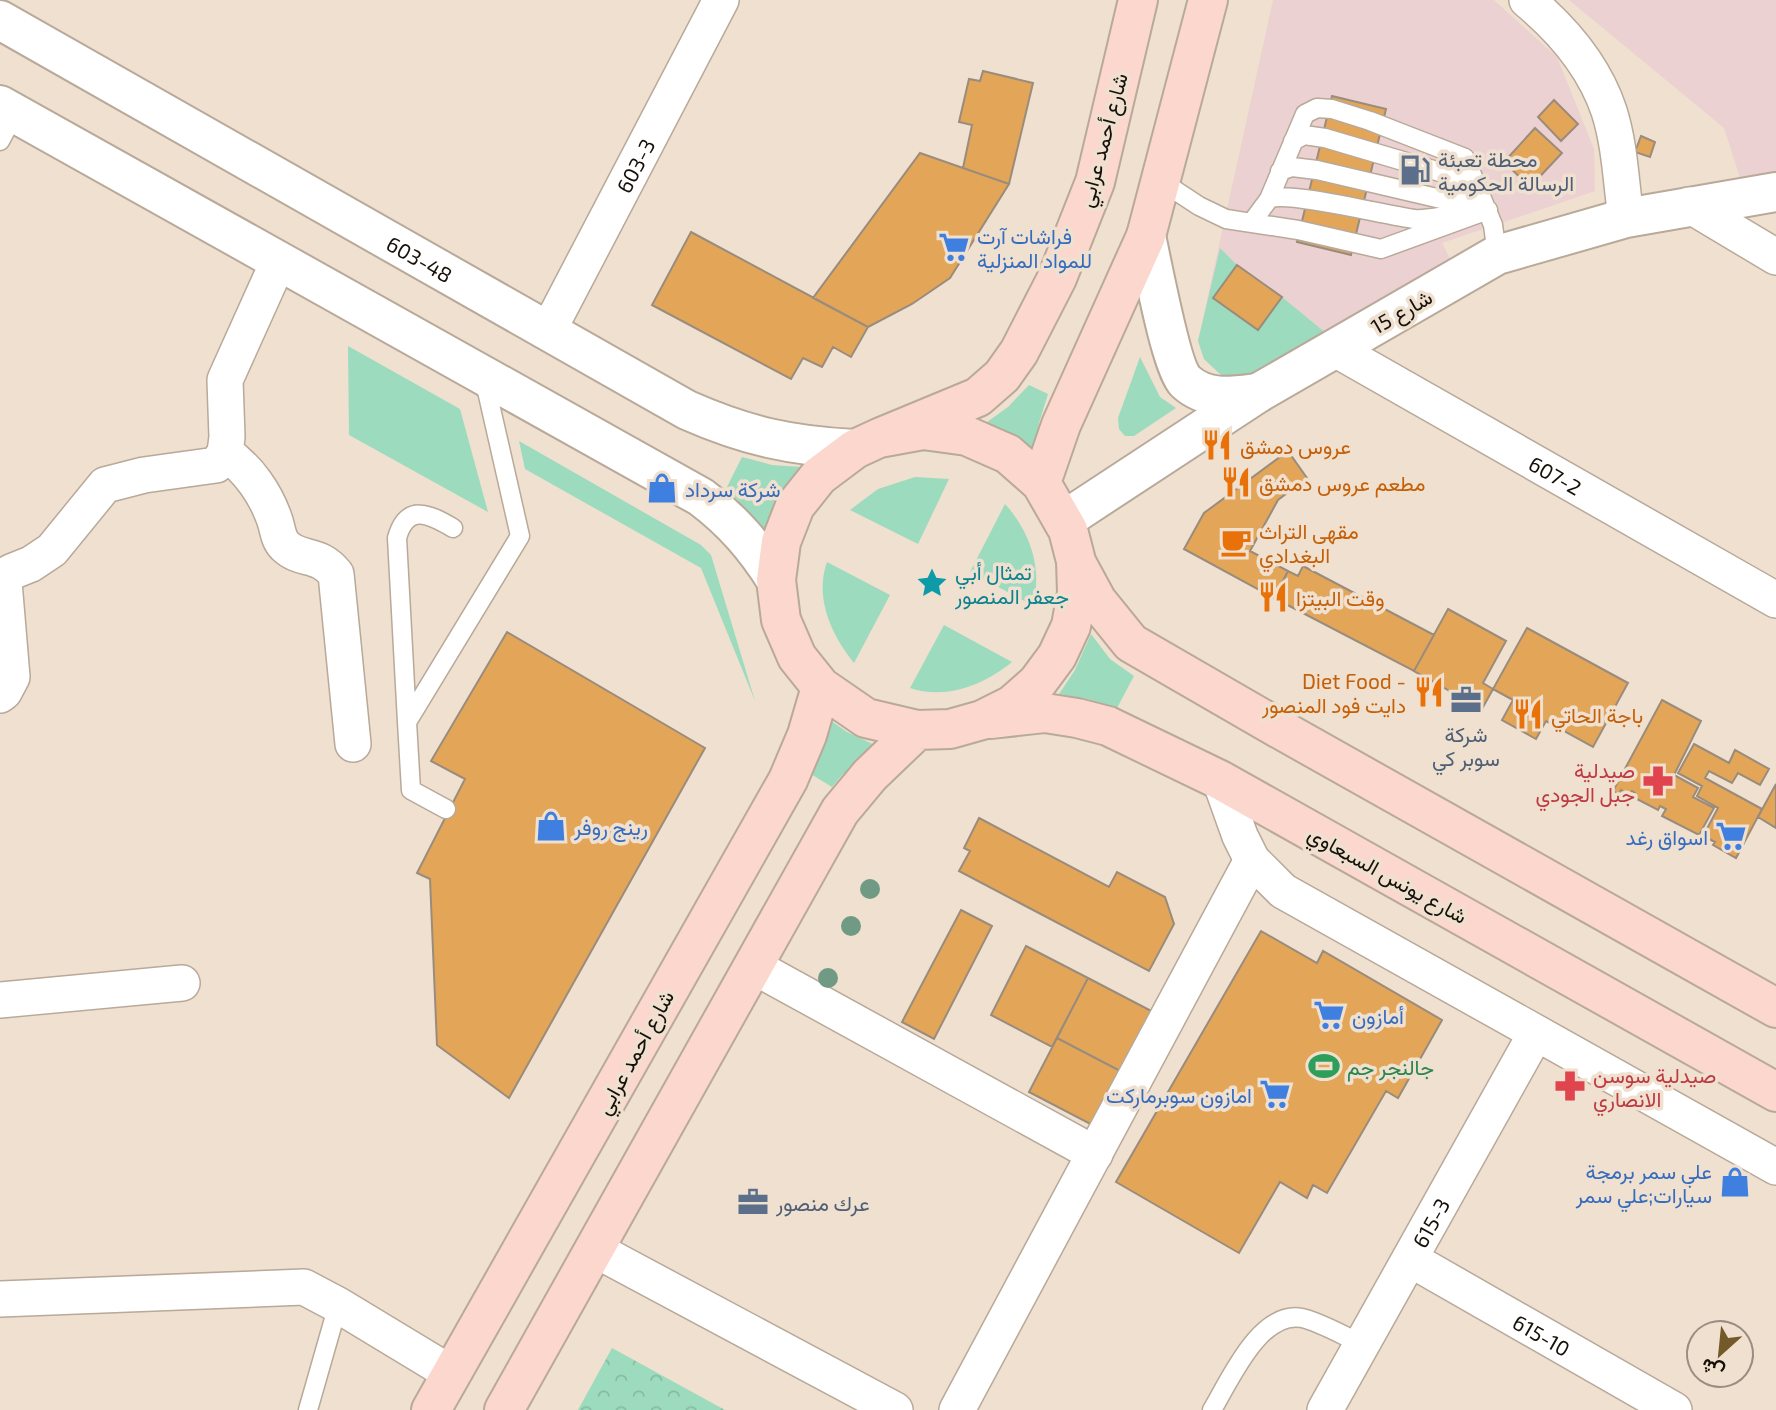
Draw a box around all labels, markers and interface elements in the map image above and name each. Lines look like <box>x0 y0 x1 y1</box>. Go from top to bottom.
street label: شارع أحمد عرابي <box>1072 70 1138 211</box>
street label: 603-3 <box>610 134 659 197</box>
place label: محطة تعبئة الرسالة الحكومية <box>1438 146 1574 197</box>
fuel station icon: محطة تعبئة الرسالة الحكومية <box>1398 153 1432 187</box>
place label: فراشات آرت للمواد المنزلية <box>977 223 1092 274</box>
street label: 603-48 <box>383 230 457 287</box>
supermarket icon: فراشات آرت للمواد المنزلية <box>937 230 971 264</box>
street label: شارع 15 <box>1366 284 1438 341</box>
restaurant icon: عروس دمشق <box>1200 428 1234 462</box>
place label: عروس دمشق <box>1240 433 1351 460</box>
street label: 607-2 <box>1525 450 1586 499</box>
restaurant icon: مطعم عروس دمشق <box>1219 465 1253 499</box>
place label: مطعم عروس دمشق <box>1259 470 1425 498</box>
shop icon: شركة سرداد <box>645 471 679 505</box>
place label: شركة سرداد <box>685 476 781 503</box>
place label: مقهى التراث البغدادي <box>1259 518 1359 573</box>
cafe icon: مقهى التراث البغدادي <box>1219 525 1253 559</box>
place label: تمثال أبي جعفر المنصور <box>954 559 1069 610</box>
place icon: تمثال أبي جعفر المنصور <box>915 566 949 600</box>
restaurant icon: وقت البيتزا <box>1256 580 1290 614</box>
place label: وقت البيتزا <box>1296 585 1385 612</box>
place label: Diet Food - دايت فود المنصور <box>1261 668 1406 719</box>
restaurant icon: Diet Food - دايت فود المنصور <box>1412 675 1446 709</box>
office icon: شركة سوبر كي <box>1449 683 1483 717</box>
restaurant icon: باجة الحاتي <box>1511 697 1545 731</box>
place label: باجة الحاتي <box>1551 702 1643 733</box>
place label: شركة سوبر كي <box>1432 721 1500 776</box>
place label: صيدلية جبل الجودي <box>1535 757 1635 812</box>
pharmacy icon: صيدلية جبل الجودي <box>1641 764 1675 798</box>
shop icon: رينج روفر <box>534 809 568 843</box>
place label: رينج روفر <box>573 814 648 842</box>
supermarket icon: اسواق رغد <box>1714 819 1748 853</box>
street label: شارع يونس السبعاوي <box>1301 820 1472 933</box>
place label: اسواق رغد <box>1625 824 1708 851</box>
street label: شارع أحمد عرابي <box>590 986 684 1121</box>
supermarket icon: أمازون <box>1312 998 1346 1032</box>
place label: أمازون <box>1352 1003 1404 1030</box>
sports icon: جالنجر جم <box>1307 1049 1341 1083</box>
place label: جالنجر جم <box>1347 1054 1434 1082</box>
place label: صيدلية سوسن الانصاري <box>1593 1062 1716 1117</box>
pharmacy icon: صيدلية سوسن الانصاري <box>1553 1069 1587 1103</box>
supermarket icon: امازون سوبرماركت <box>1258 1077 1292 1111</box>
place label: امازون سوبرماركت <box>1106 1082 1252 1109</box>
place label: علي سمر برمجة سيارات;علي سمر <box>1575 1158 1712 1213</box>
shop icon: علي سمر برمجة سيارات;علي سمر <box>1718 1165 1752 1199</box>
office icon: عرك منصور <box>736 1185 770 1219</box>
place label: عرك منصور <box>775 1190 870 1217</box>
street label: 615-3 <box>1406 1193 1454 1252</box>
street label: 615-10 <box>1509 1308 1575 1361</box>
north arrow <box>1685 1319 1755 1389</box>
text: ش <box>1697 1353 1728 1385</box>

